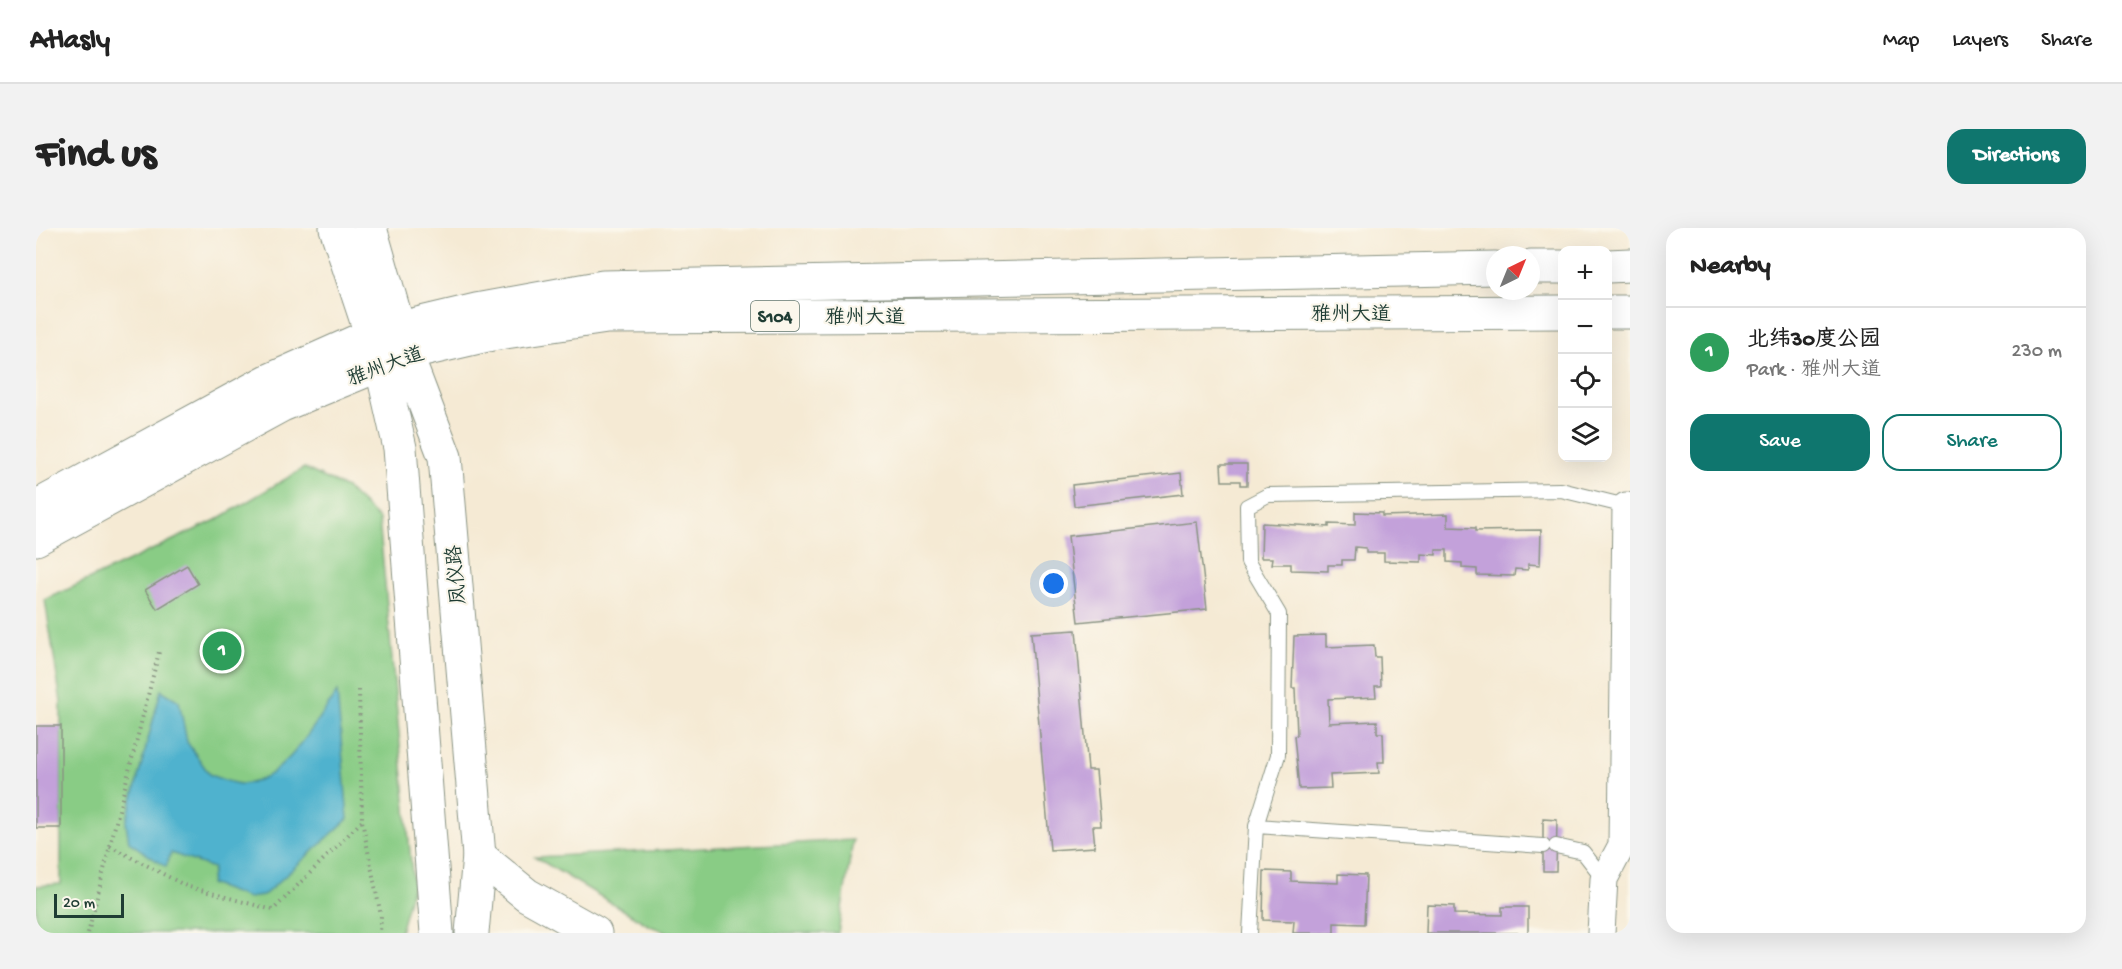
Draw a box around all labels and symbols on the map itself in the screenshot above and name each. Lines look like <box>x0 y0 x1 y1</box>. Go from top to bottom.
north arrow <box>1486 246 1540 300</box>
road number: S104 <box>751 301 799 331</box>
street label: 雅州大道 <box>1311 303 1391 328</box>
street label: 雅州大道 <box>825 306 905 331</box>
street label: 雅州大道 <box>344 342 428 393</box>
street label: 凤仪路 <box>442 543 473 606</box>
your location <box>1039 569 1068 598</box>
pin: 1 <box>202 628 242 674</box>
scale bar <box>54 891 124 918</box>

